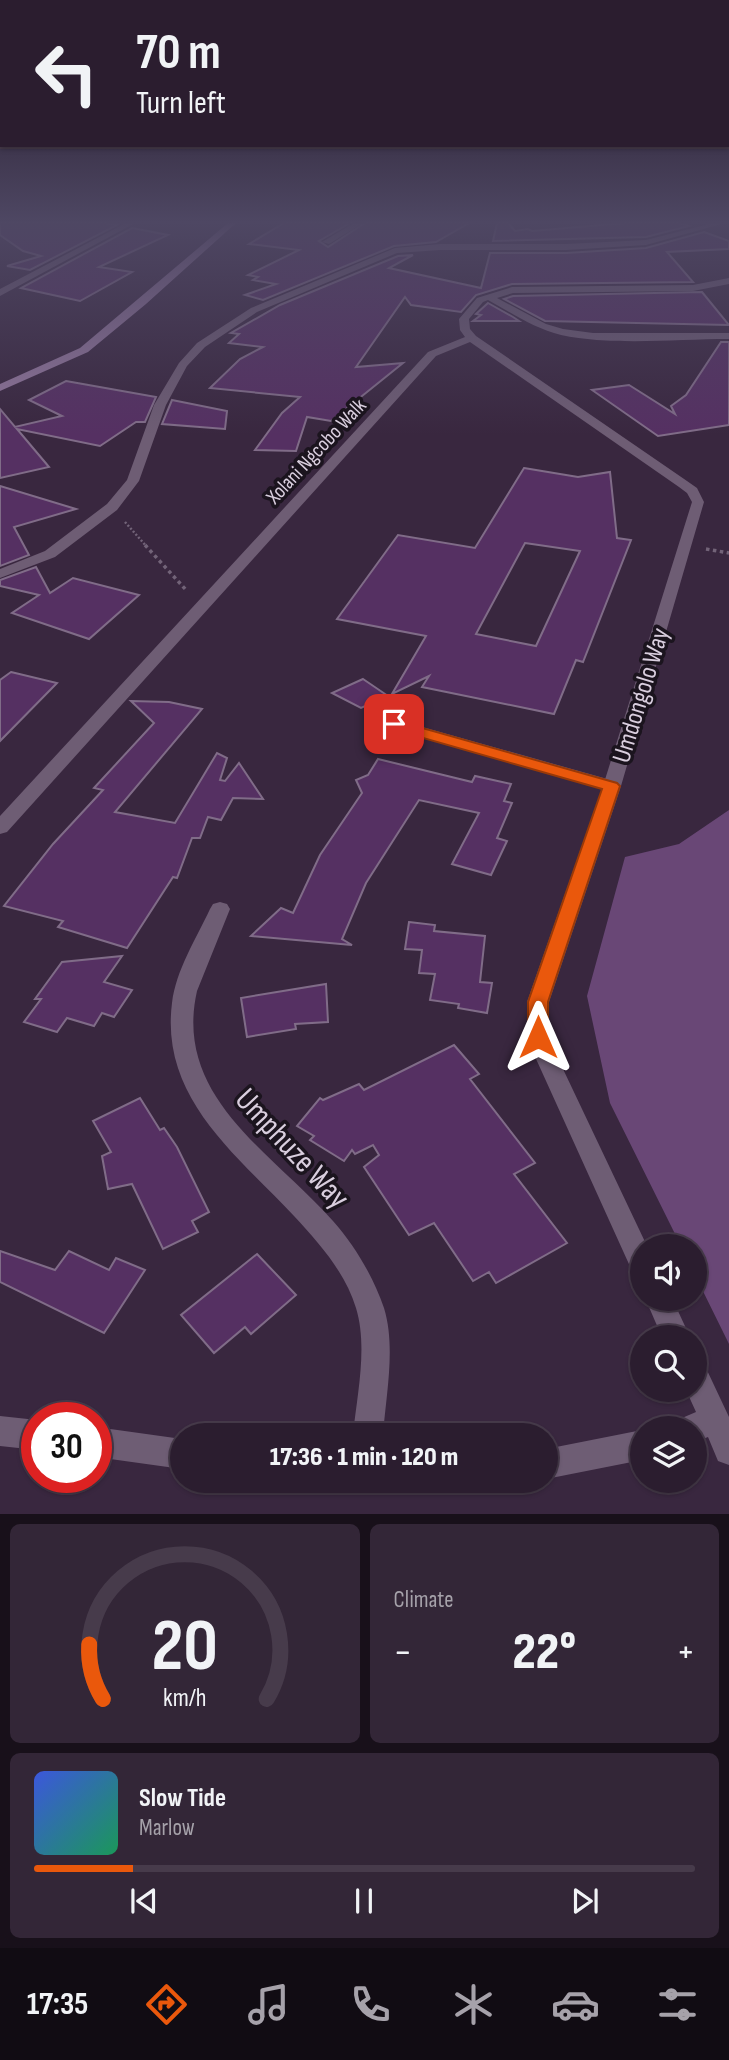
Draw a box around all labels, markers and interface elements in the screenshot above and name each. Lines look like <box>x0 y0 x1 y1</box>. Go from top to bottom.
text: 70 m <box>136 24 221 83</box>
icon: left <box>21 28 112 119</box>
text: Turn left <box>136 84 226 123</box>
street label: Xolani Ngcobo Walk <box>260 393 372 510</box>
street label: Umdongolo Way <box>606 624 677 767</box>
pin <box>364 694 424 754</box>
icon: arrive <box>375 705 413 743</box>
position arrow <box>501 1000 575 1074</box>
street label: Umphuze Way <box>226 1081 357 1217</box>
map controls <box>630 1234 707 1493</box>
button: sound <box>630 1234 707 1311</box>
button: search <box>630 1325 707 1402</box>
speed limit sign: 30 <box>21 1402 112 1493</box>
button: layers <box>630 1416 707 1493</box>
text: 17:36 · 1 min · 120 m <box>270 1442 458 1473</box>
text: Climate <box>394 1586 453 1614</box>
text: 20 <box>151 1604 218 1692</box>
text: 22° <box>512 1621 576 1684</box>
text: − <box>394 1630 412 1675</box>
text: + <box>676 1630 695 1675</box>
text: km/h <box>163 1683 206 1714</box>
text: Slow Tide <box>139 1783 226 1814</box>
text: Marlow <box>139 1814 195 1842</box>
icon: previous <box>125 1882 163 1920</box>
icon: pause <box>345 1882 383 1920</box>
icon: next <box>566 1882 604 1920</box>
icon: directions <box>142 1980 191 2029</box>
icon: music <box>244 1980 293 2029</box>
icon: phone <box>346 1980 395 2029</box>
icon: climate <box>449 1980 498 2029</box>
icon: car <box>551 1980 600 2029</box>
icon: filters <box>653 1980 702 2029</box>
text: 17:35 <box>27 1985 88 2024</box>

